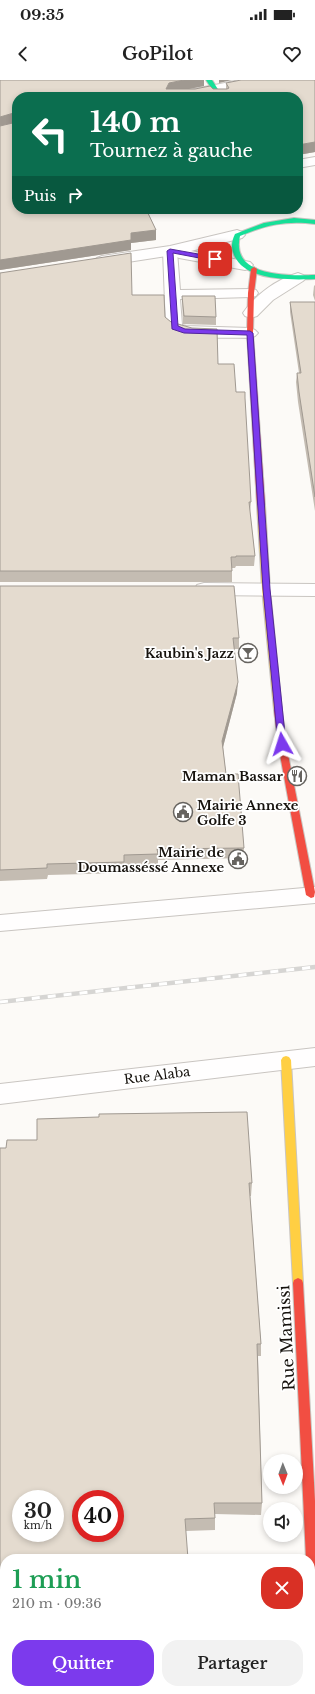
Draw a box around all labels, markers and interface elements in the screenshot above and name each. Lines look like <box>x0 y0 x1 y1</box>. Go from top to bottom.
text: 09:35 <box>20 5 64 24</box>
icon: back <box>12 43 34 65</box>
text: GoPilot <box>122 43 193 65</box>
icon: heart <box>281 43 303 65</box>
text: 140 m <box>90 105 180 140</box>
icon: left <box>24 108 76 160</box>
text: Tournez à gauche <box>90 140 253 162</box>
icon: right <box>64 184 86 206</box>
text: Puis <box>24 186 56 205</box>
pin <box>198 242 232 276</box>
icon: arrive <box>204 248 226 270</box>
bar icon: Kaubin's Jazz <box>237 642 259 664</box>
place label: Kaubin's Jazz <box>145 645 234 662</box>
position arrow <box>261 723 303 765</box>
restaurant icon: Maman Bassar <box>286 765 308 787</box>
place label: Maman Bassar <box>182 768 284 785</box>
place label: Mairie Annexe Golfe 3 <box>197 797 299 829</box>
public building icon: Mairie Annexe Golfe 3 <box>172 801 194 823</box>
place label: Mairie de Doumasséssé Annexe <box>77 844 224 876</box>
public building icon: Mairie de Doumasséssé Annexe <box>227 848 249 870</box>
street label: Rue Alaba <box>123 1063 192 1088</box>
street label: Rue Mamissi <box>273 1284 299 1391</box>
north arrow <box>263 1454 303 1494</box>
map controls <box>263 1454 303 1542</box>
speed limit sign: 40 <box>72 1490 124 1542</box>
text: 30 <box>24 1499 52 1523</box>
button: sound <box>263 1502 303 1542</box>
text: km/h <box>24 1519 52 1532</box>
text: 1 min <box>12 1565 81 1594</box>
button: close <box>261 1567 303 1609</box>
text: 210 m · 09:36 <box>12 1595 102 1612</box>
button: Quitter <box>12 1640 154 1686</box>
button: Partager <box>162 1640 303 1686</box>

